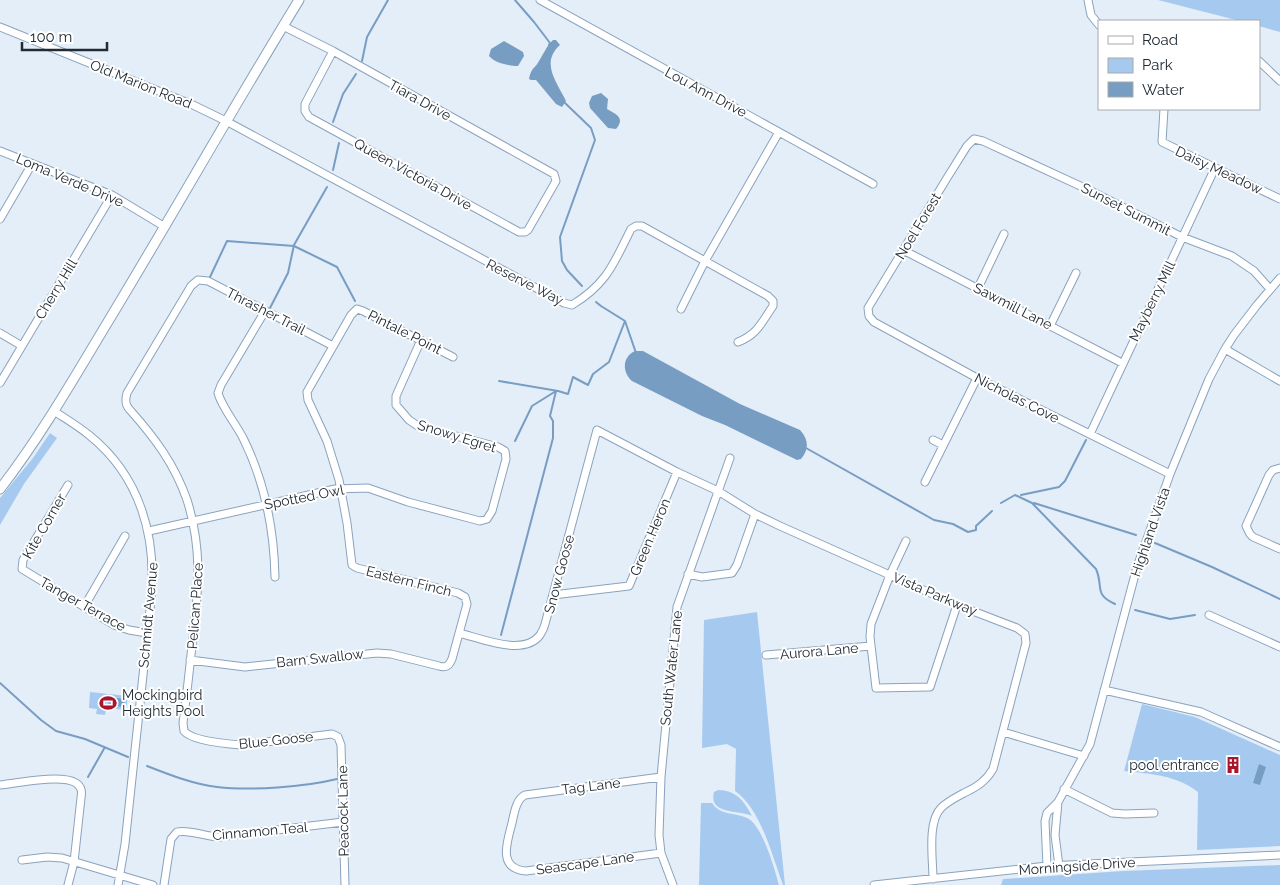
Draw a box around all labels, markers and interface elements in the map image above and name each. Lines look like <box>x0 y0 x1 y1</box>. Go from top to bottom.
scale bar <box>22 20 108 52</box>
legend <box>1098 20 1260 110</box>
text: 100 m <box>30 28 72 46</box>
text: Road <box>1142 31 1178 49</box>
street label: Old Marion Road <box>88 56 194 112</box>
text: Park <box>1142 56 1173 74</box>
street label: Lou Ann Drive <box>662 64 750 120</box>
street label: Tiara Drive <box>386 76 454 124</box>
text: Water <box>1142 81 1185 99</box>
street label: Queen Victoria Drive <box>351 135 475 213</box>
street label: Daisy Meadow <box>1173 143 1266 197</box>
street label: Loma Verde Drive <box>14 150 126 210</box>
street label: Sunset Summit <box>1079 180 1174 239</box>
street label: Noel Forest <box>892 190 944 262</box>
street label: Cherry Hill <box>32 256 80 322</box>
street label: Reserve Way <box>484 256 567 308</box>
street label: Mayberry Mill <box>1126 258 1178 344</box>
street label: Sawmill Lane <box>971 279 1055 333</box>
street label: Thrasher Trail <box>224 284 308 338</box>
street label: Pintale Point <box>365 307 445 358</box>
street label: Nicholas Cove <box>972 370 1062 426</box>
street label: Snowy Egret <box>416 416 499 456</box>
street label: Spotted Owl <box>263 481 345 513</box>
street label: Highland Vista <box>1127 485 1173 579</box>
street label: Kite Corner <box>19 491 69 561</box>
street label: Green Heron <box>627 496 673 578</box>
street label: Snow Goose <box>541 533 577 615</box>
street label: Schmidt Avenue <box>135 562 161 668</box>
street label: Pelican Place <box>184 562 206 650</box>
street label: Eastern Finch <box>365 563 453 599</box>
street label: Vista Parkway <box>890 569 980 619</box>
street label: Tanger Terrace <box>37 574 129 634</box>
street label: South Water Lane <box>657 610 685 726</box>
street label: Aurora Lane <box>779 640 859 662</box>
street label: Barn Swallow <box>276 645 365 671</box>
place label: Mockingbird Heights Pool <box>122 687 204 719</box>
sports icon: Mockingbird Heights Pool <box>98 693 118 713</box>
street label: Blue Goose <box>238 728 314 752</box>
building icon: pool entrance <box>1223 755 1243 775</box>
place label: pool entrance <box>1129 757 1219 773</box>
street label: Peacock Lane <box>334 765 352 857</box>
street label: Tag Lane <box>561 774 621 798</box>
street label: Cinnamon Teal <box>212 819 309 843</box>
street label: Seascape Lane <box>535 848 635 878</box>
street label: Morningside Drive <box>1018 854 1136 878</box>

